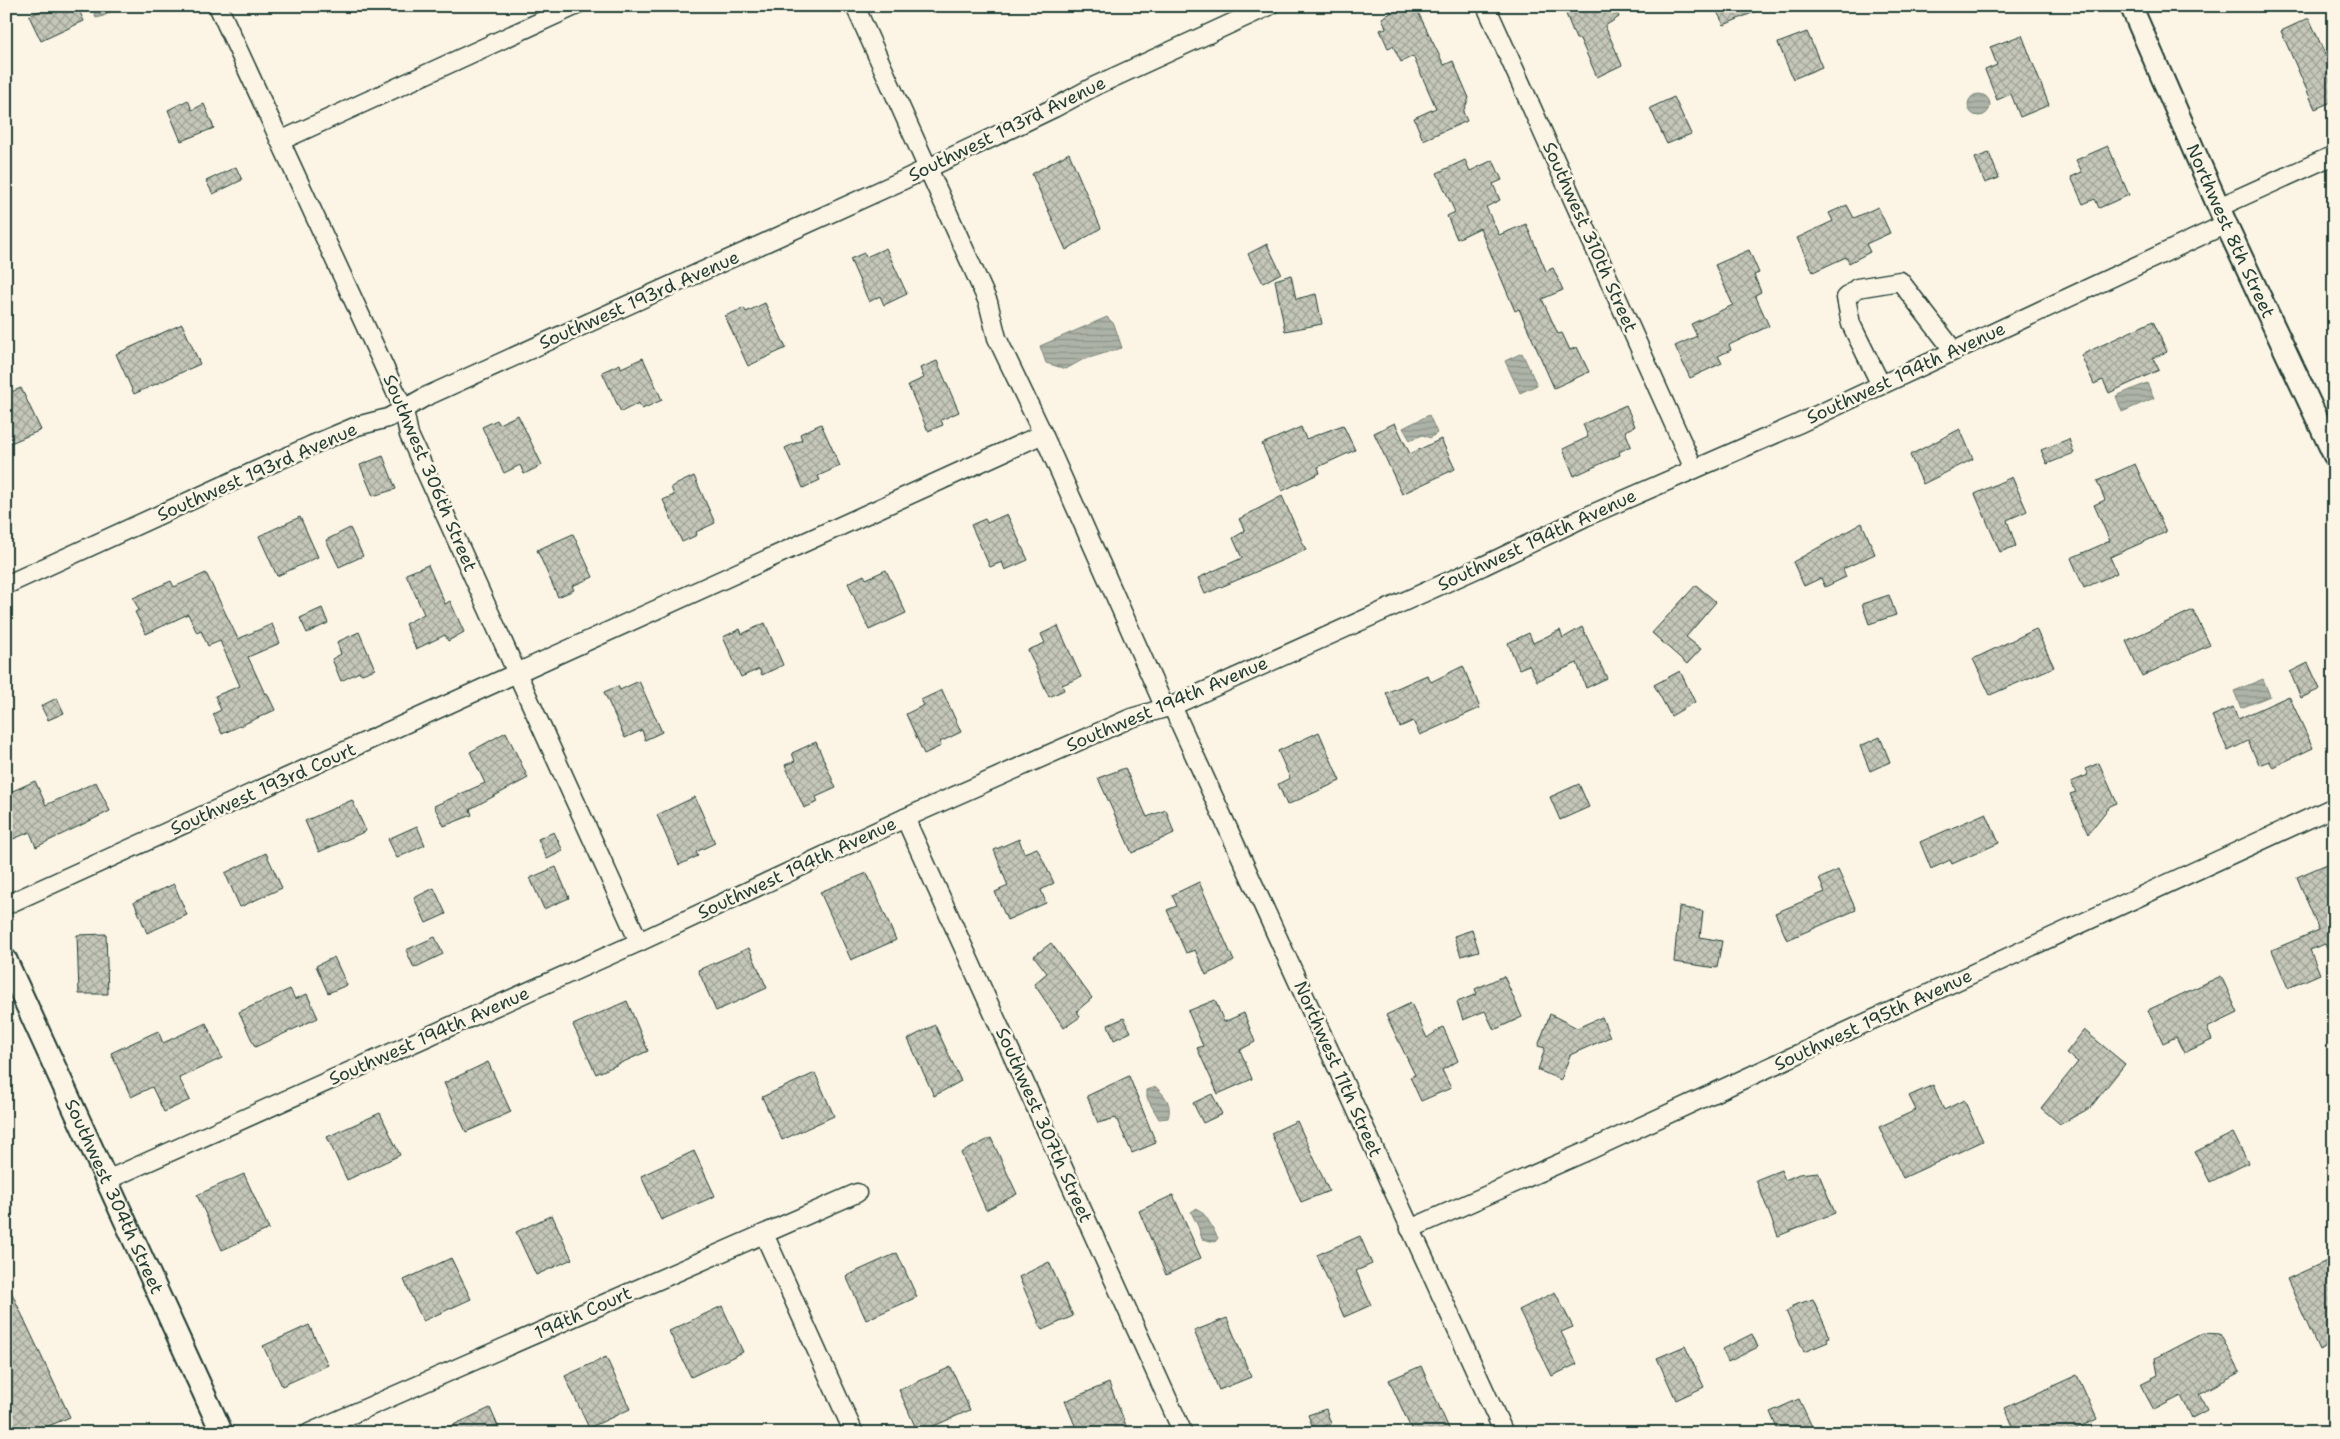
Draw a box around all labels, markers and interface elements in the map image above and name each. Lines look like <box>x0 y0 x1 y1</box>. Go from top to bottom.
street label: Southwest 193rd Avenue <box>904 71 1110 187</box>
street label: Southwest 310th Street <box>1537 138 1643 336</box>
street label: Northwest 8th Street <box>2181 140 2280 322</box>
street label: Southwest 193rd Avenue <box>535 245 743 355</box>
street label: Southwest 194th Avenue <box>1803 316 2009 430</box>
street label: Southwest 306th Street <box>378 371 483 575</box>
street label: Southwest 193rd Avenue <box>153 417 361 527</box>
street label: Southwest 194th Avenue <box>1434 483 1640 597</box>
street label: Southwest 194th Avenue <box>1062 651 1272 757</box>
street label: Southwest 193rd Court <box>166 737 360 841</box>
street label: Southwest 194th Avenue <box>694 811 900 925</box>
street label: Southwest 195th Avenue <box>1770 963 1976 1077</box>
street label: Northwest 11th Street <box>1288 977 1388 1161</box>
street label: Southwest 194th Avenue <box>325 981 533 1091</box>
street label: Southwest 307th Street <box>990 1024 1098 1227</box>
street label: Southwest 304th Street <box>59 1095 169 1298</box>
street label: 194th Court <box>531 1281 635 1345</box>

